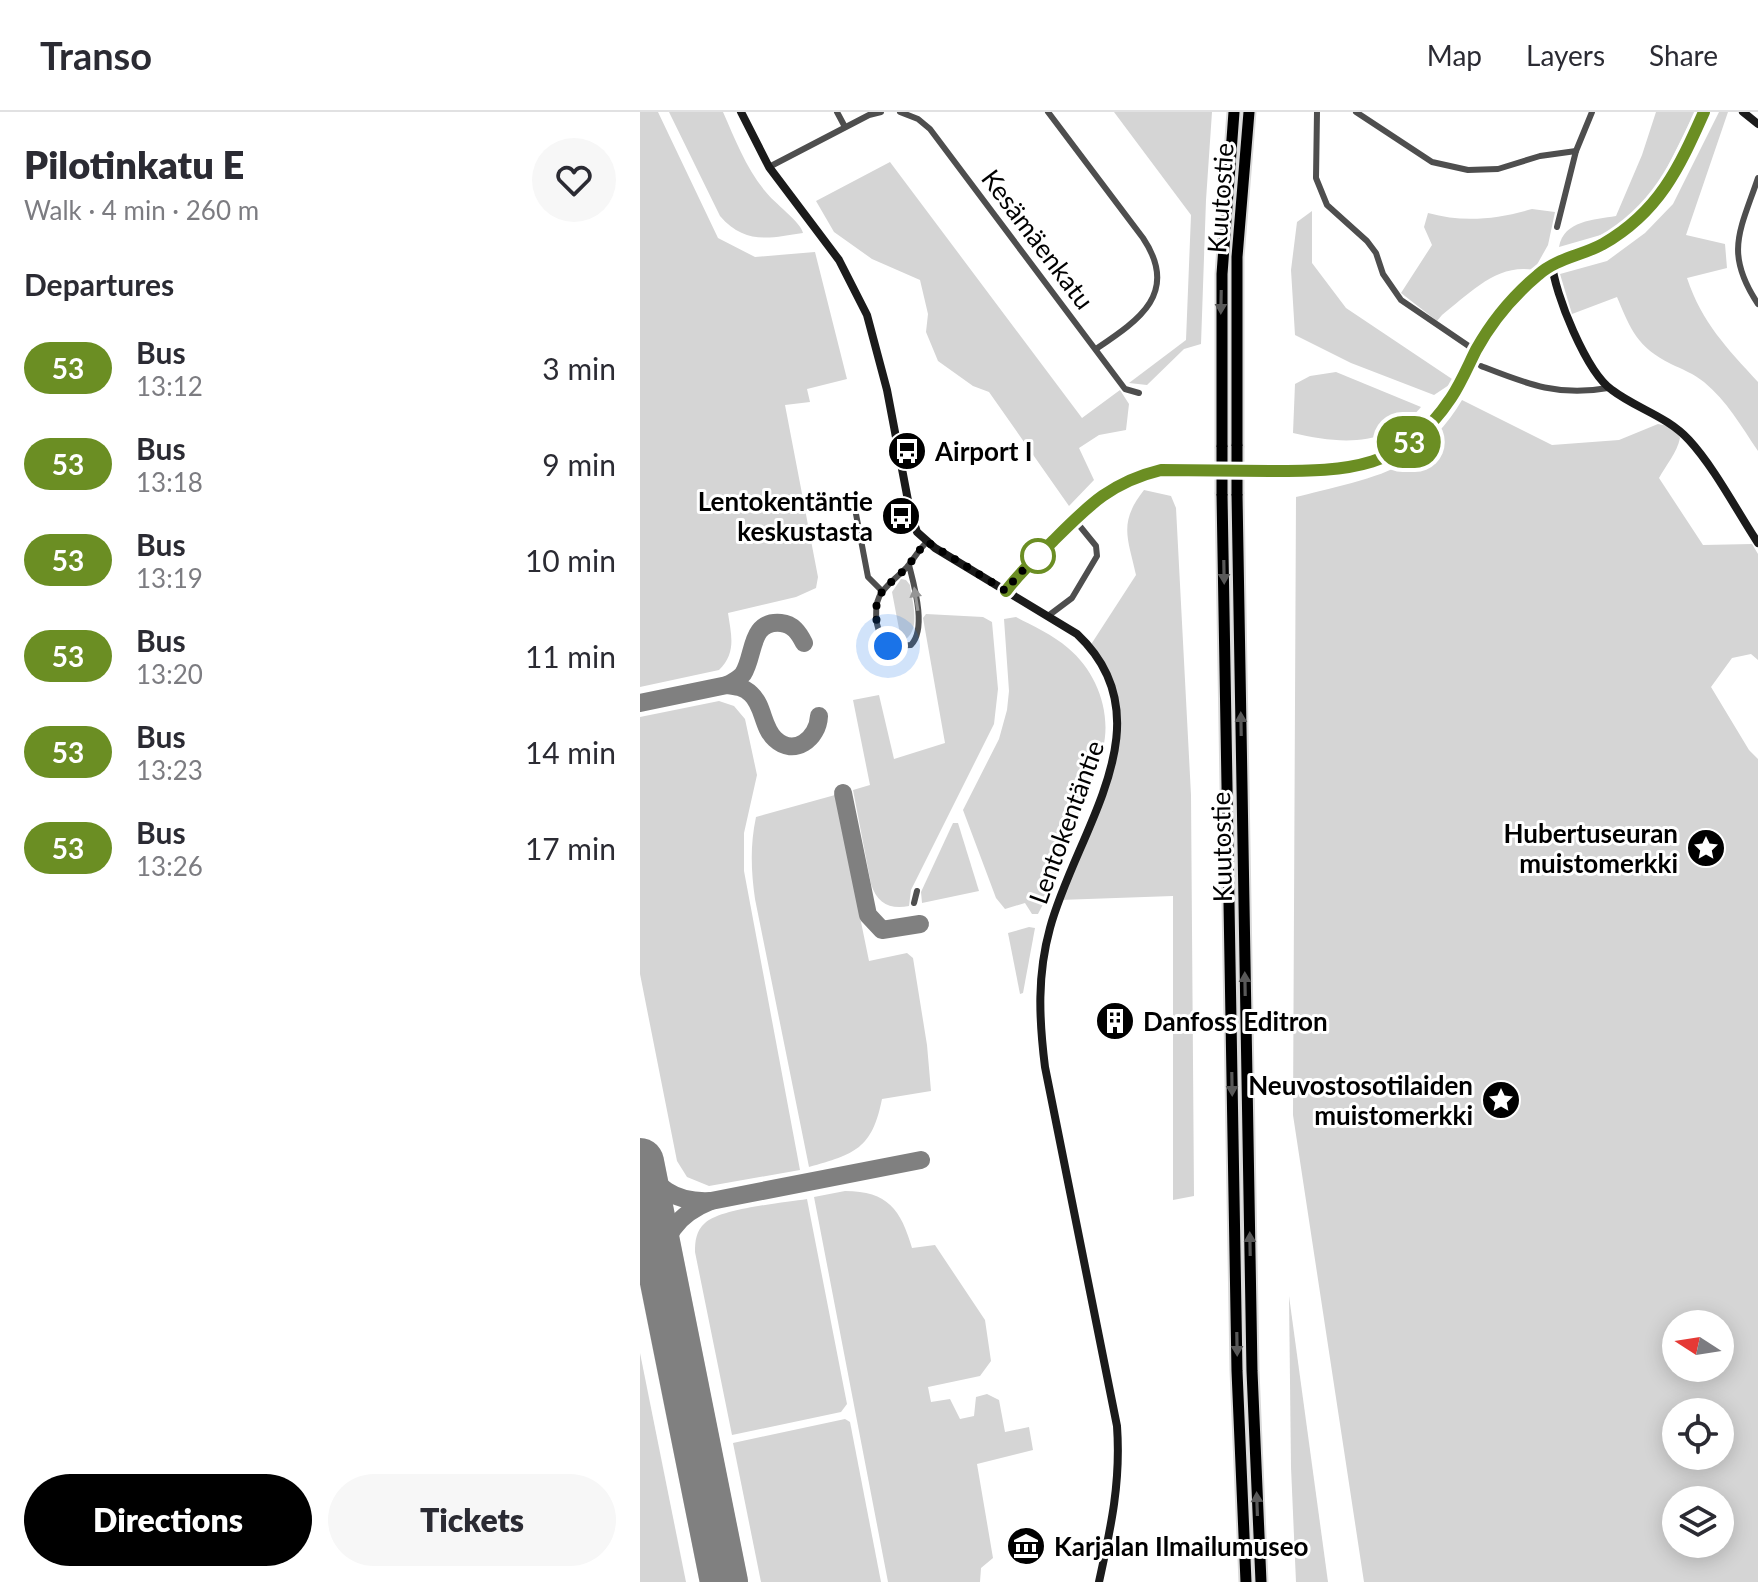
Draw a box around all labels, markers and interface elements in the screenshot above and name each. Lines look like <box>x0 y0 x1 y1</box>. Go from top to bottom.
text: Transo <box>40 32 152 78</box>
text: Map <box>1427 38 1482 72</box>
text: Layers <box>1526 38 1605 72</box>
text: Share <box>1649 38 1718 72</box>
button: heart <box>532 138 616 222</box>
text: Pilotinkatu E <box>24 141 244 187</box>
street label: Kuutostie <box>1200 142 1240 254</box>
street label: Kesämäenkatu <box>975 163 1101 315</box>
text: Walk · 4 min · 260 m <box>24 194 259 226</box>
text: Departures <box>24 266 174 302</box>
one-way arrow <box>1215 290 1228 315</box>
text: Bus <box>136 334 186 370</box>
text: 3 min <box>542 350 616 386</box>
text: 53 <box>52 351 84 385</box>
text: 13:12 <box>136 370 203 402</box>
line badge: 53 <box>1373 416 1445 468</box>
text: 53 <box>1393 425 1425 459</box>
text: Bus <box>136 430 186 466</box>
bus stop icon: Airport I <box>886 430 928 472</box>
place label: Airport I <box>934 435 1032 467</box>
text: 9 min <box>542 446 616 482</box>
text: 53 <box>52 447 84 481</box>
text: 13:18 <box>136 466 203 498</box>
place label: Lentokentäntie keskustasta <box>698 485 873 547</box>
bus stop icon: Lentokentäntie keskustasta <box>880 495 922 537</box>
text: Bus <box>136 526 186 562</box>
unlabelled marker <box>1021 539 1055 573</box>
text: 10 min <box>525 542 616 578</box>
text: 53 <box>52 543 84 577</box>
one-way arrow <box>1218 560 1231 585</box>
text: 13:19 <box>136 562 203 594</box>
one-way arrow <box>909 586 921 611</box>
text: Bus <box>136 622 186 658</box>
your location <box>868 626 908 666</box>
text: 11 min <box>525 638 616 674</box>
text: 53 <box>52 639 84 673</box>
text: 13:20 <box>136 658 203 690</box>
one-way arrow <box>1235 711 1247 736</box>
text: Bus <box>136 718 186 754</box>
text: 14 min <box>525 734 616 770</box>
text: 53 <box>52 735 84 769</box>
street label: Lentokentäntie <box>1022 736 1110 908</box>
text: 13:23 <box>136 754 203 786</box>
street label: Kuutostie <box>1204 791 1238 903</box>
text: Bus <box>136 814 186 850</box>
place label: Hubertuseuran muistomerkki <box>1504 817 1678 879</box>
place icon: Hubertuseuran muistomerkki <box>1685 827 1727 869</box>
text: 17 min <box>525 830 616 866</box>
text: 53 <box>52 831 84 865</box>
text: 13:26 <box>136 850 203 882</box>
one-way arrow <box>1239 971 1251 996</box>
building icon: Danfoss Editron <box>1094 1000 1136 1042</box>
place label: Danfoss Editron <box>1143 1005 1328 1037</box>
place label: Neuvostosotilaiden muistomerkki <box>1248 1069 1473 1131</box>
one-way arrow <box>1226 1072 1238 1097</box>
place icon: Neuvostosotilaiden muistomerkki <box>1480 1079 1522 1121</box>
one-way arrow <box>1243 1231 1256 1256</box>
north arrow <box>1662 1310 1734 1382</box>
map controls <box>1662 1310 1734 1558</box>
one-way arrow <box>1230 1332 1243 1357</box>
button: locate <box>1662 1398 1734 1470</box>
button: Directions <box>24 1474 312 1566</box>
button: Tickets <box>328 1474 616 1566</box>
button: layers <box>1662 1486 1734 1558</box>
one-way arrow <box>1251 1491 1264 1516</box>
museum icon: Karjalan Ilmailumuseo <box>1005 1525 1047 1567</box>
place label: Karjalan Ilmailumuseo <box>1054 1530 1309 1562</box>

